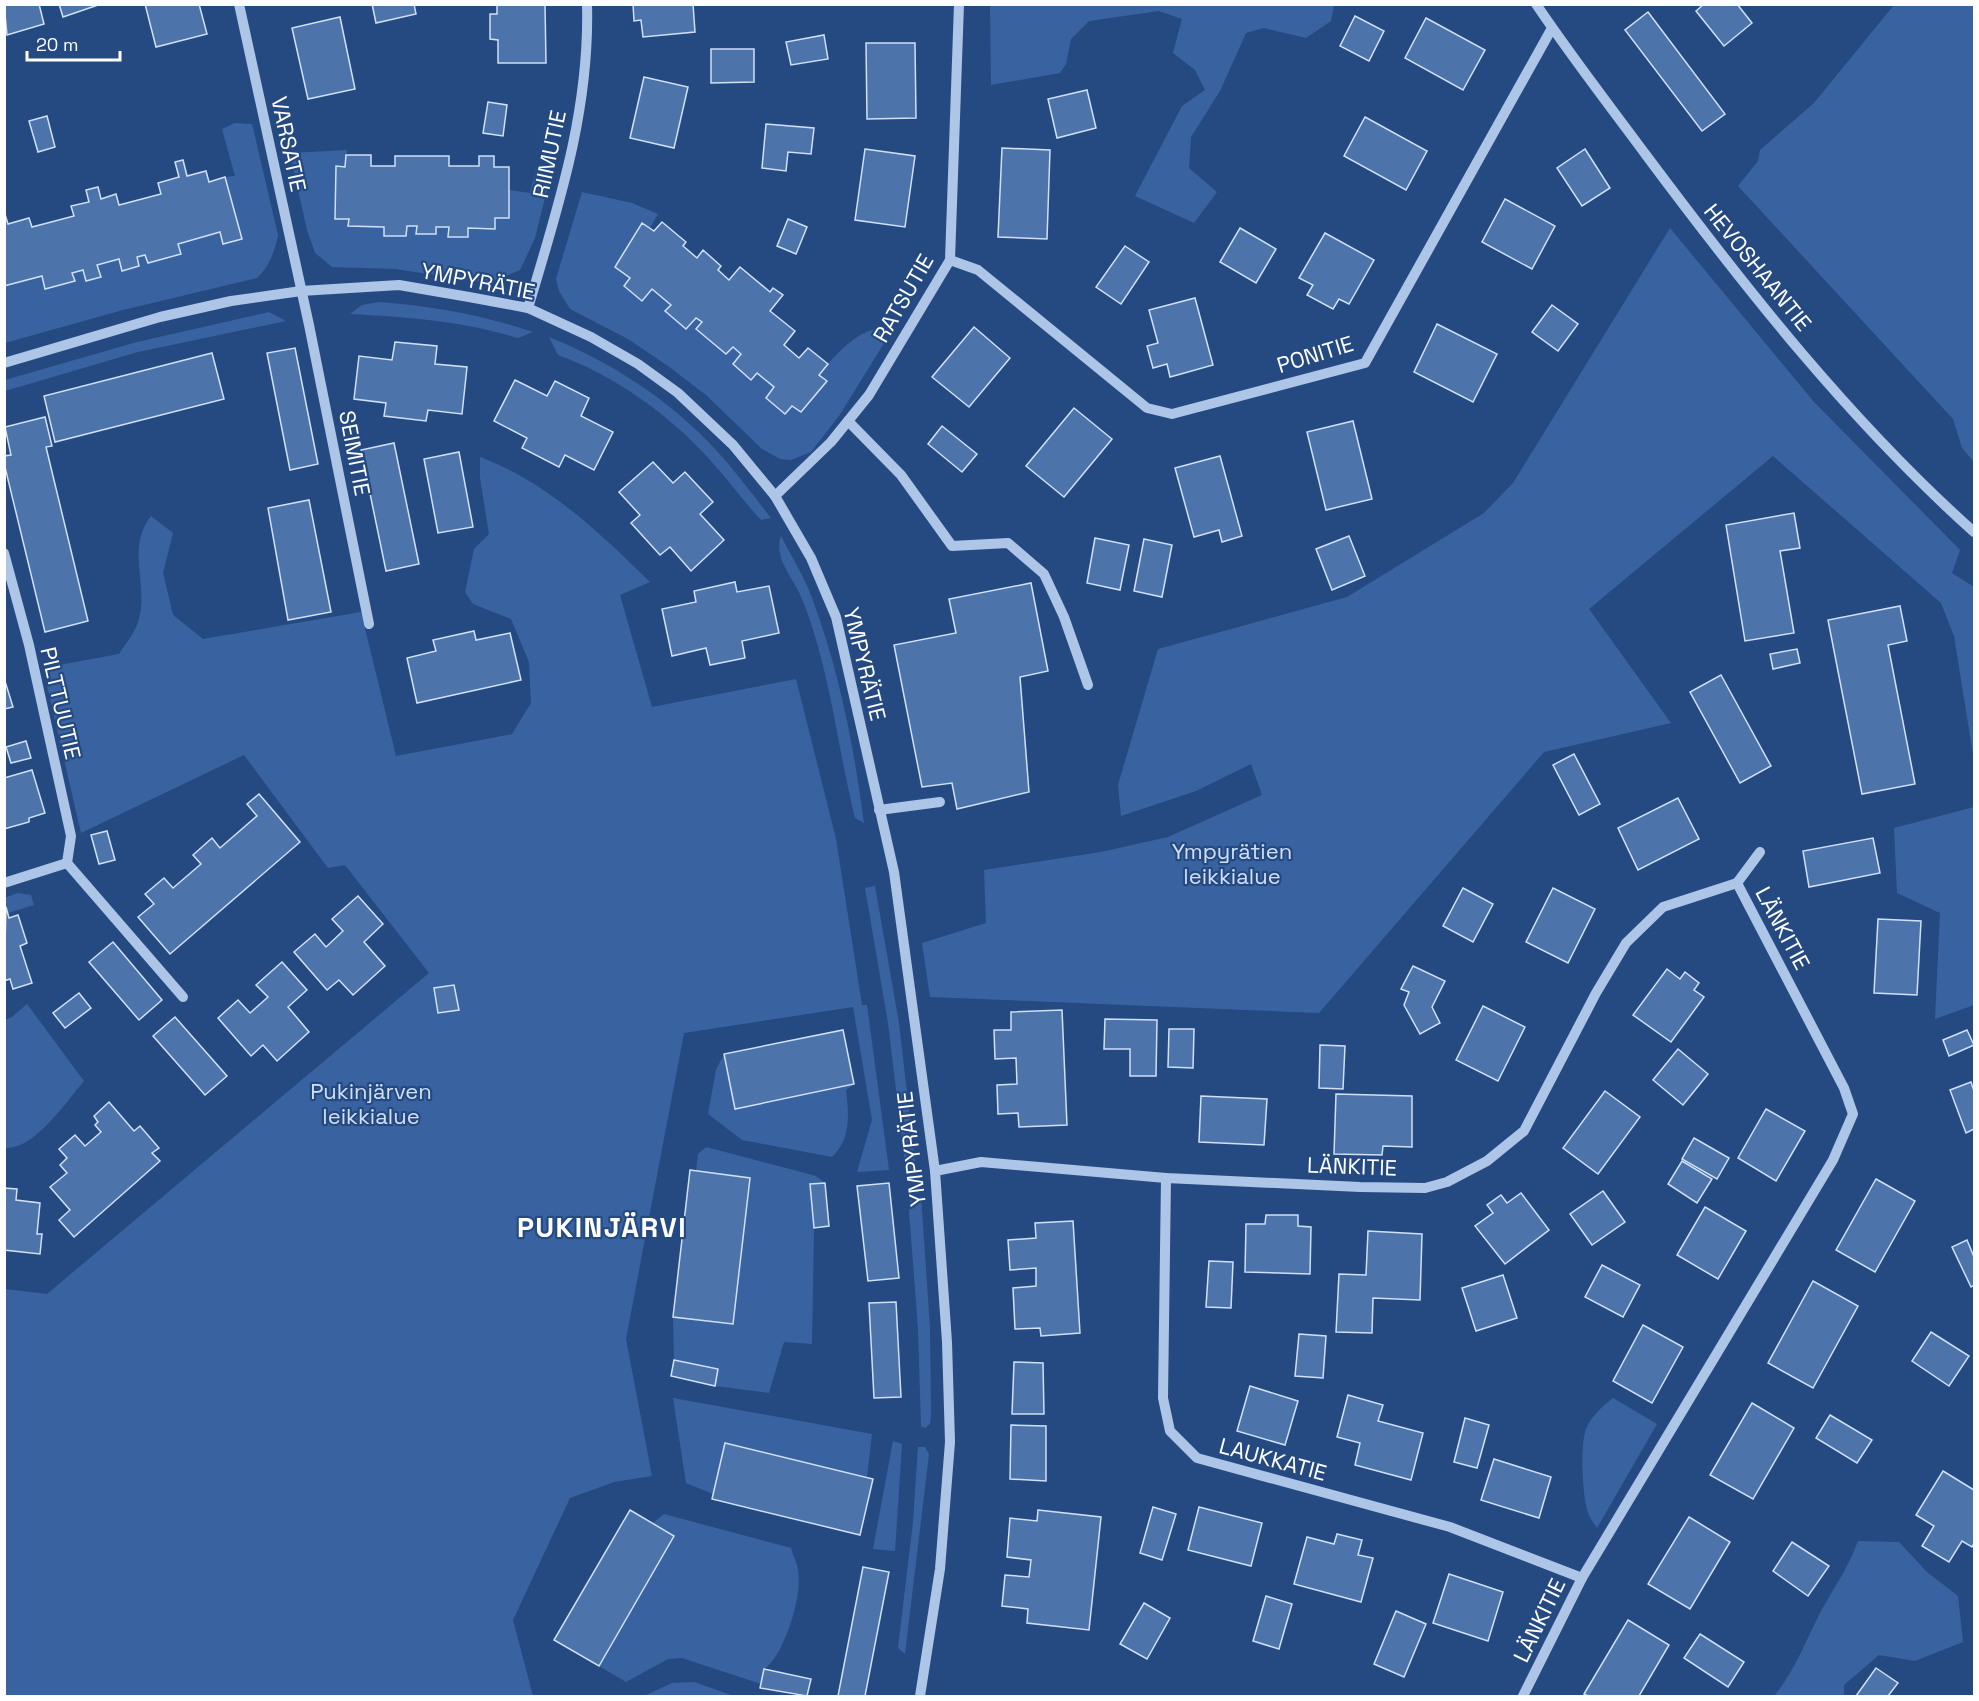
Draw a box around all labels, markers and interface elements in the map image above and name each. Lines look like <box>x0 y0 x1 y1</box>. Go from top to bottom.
scale bar <box>27 24 120 62</box>
text: 20 m <box>36 33 79 56</box>
street label: VARSATIE <box>265 94 313 194</box>
street label: RIIMUTIE <box>526 108 572 200</box>
street label: HEVOSHAANTIE <box>1698 198 1818 336</box>
street label: RATSUTIE <box>867 249 939 347</box>
street label: YMPYRÄTIE <box>419 256 537 306</box>
street label: PONITIE <box>1273 329 1357 379</box>
street label: SEIMITIE <box>333 408 377 498</box>
street label: YMPYRÄTIE <box>837 604 893 724</box>
street label: PILTTUUTIE <box>34 644 88 762</box>
park label: Ympyrätien leikkialue <box>1172 837 1292 890</box>
street label: LÄNKITIE <box>1750 882 1816 974</box>
park label: Pukinjärven leikkialue <box>310 1077 432 1130</box>
street label: YMPYRÄTIE <box>890 1090 932 1208</box>
street label: LÄNKITIE <box>1307 1150 1397 1182</box>
district label: PUKINJÄRVI <box>517 1209 687 1245</box>
street label: LAUKKATIE <box>1216 1431 1330 1487</box>
street label: LÄNKITIE <box>1507 1573 1571 1667</box>

